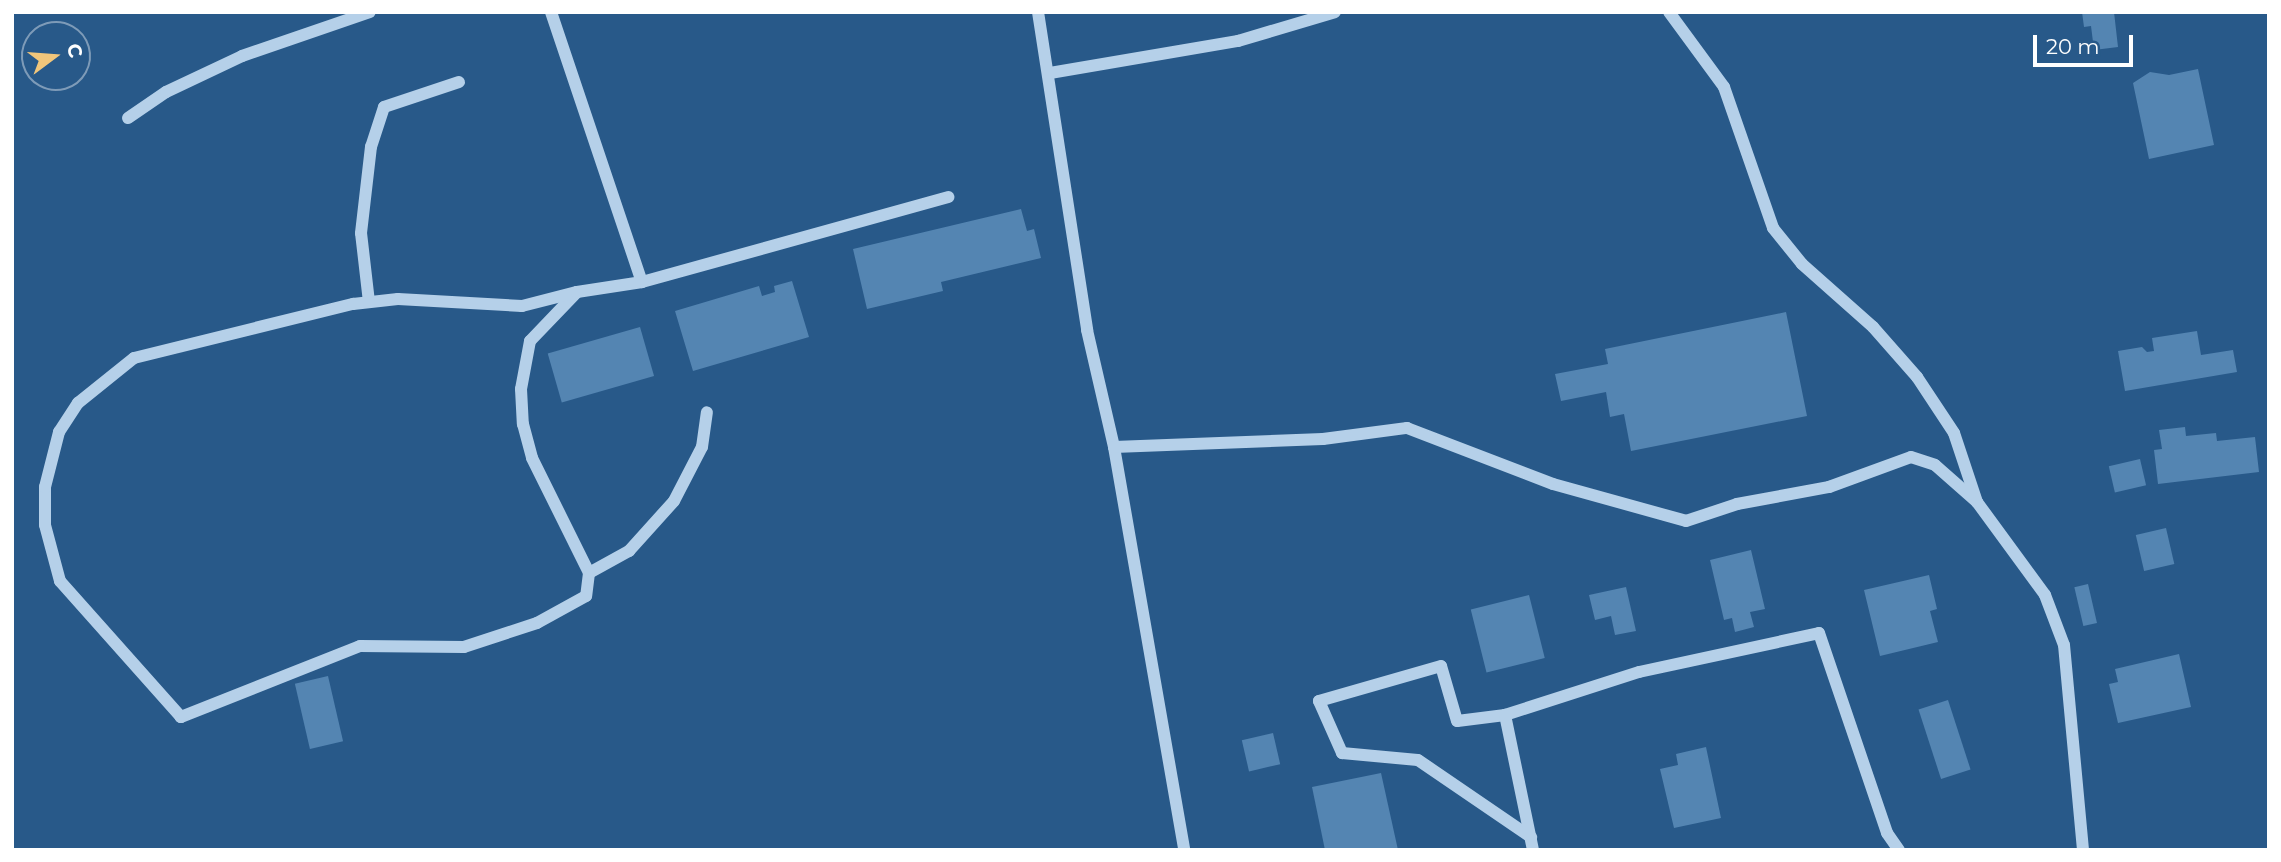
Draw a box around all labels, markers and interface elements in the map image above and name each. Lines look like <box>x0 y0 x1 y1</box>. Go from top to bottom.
north arrow <box>21 21 91 91</box>
scale bar <box>2036 21 2136 65</box>
text: 20 m <box>2046 34 2100 59</box>
text: С <box>62 41 88 60</box>

